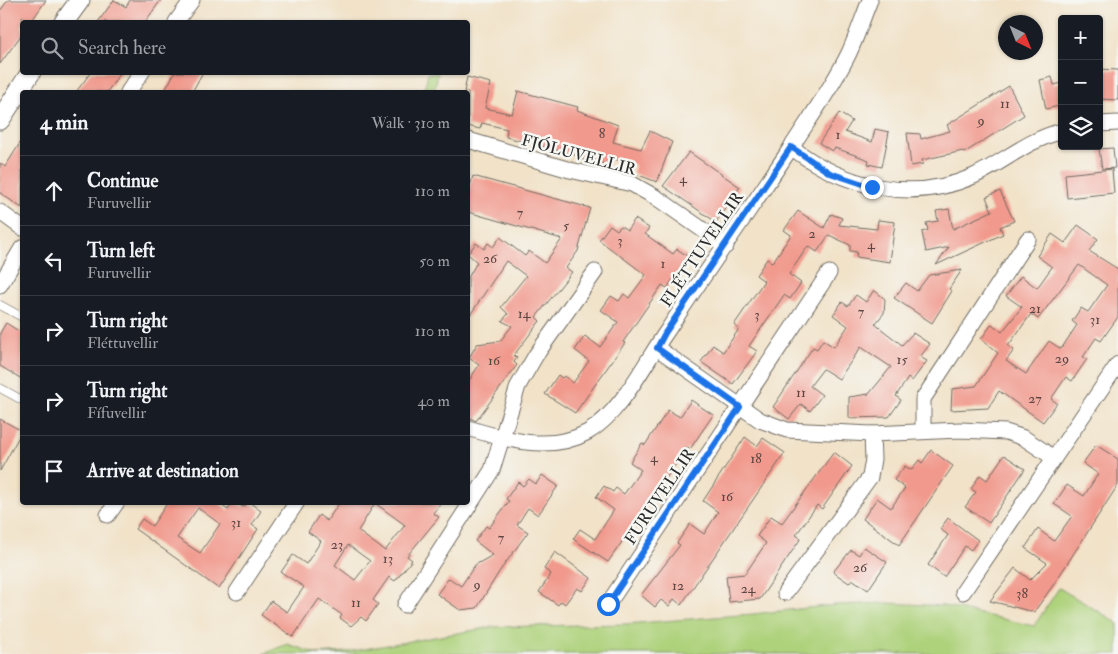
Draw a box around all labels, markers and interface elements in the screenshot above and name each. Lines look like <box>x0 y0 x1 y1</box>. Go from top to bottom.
north arrow <box>998 15 1043 60</box>
map controls <box>1058 15 1103 150</box>
button: + <box>1058 15 1103 60</box>
search box <box>20 20 470 75</box>
icon: search <box>38 34 66 62</box>
text: Search here <box>78 36 166 60</box>
button: − <box>1058 60 1103 105</box>
house number: 11 <box>1000 95 1010 112</box>
button: layers <box>1058 105 1103 150</box>
text: 4 min <box>40 109 88 136</box>
house number: 9 <box>976 112 985 129</box>
text: Walk · 310 m <box>371 113 450 133</box>
house number: 8 <box>599 125 606 142</box>
house number: 1 <box>836 126 841 143</box>
street label: FJÓLUVELLIR <box>519 129 639 181</box>
text: Continue <box>87 169 158 193</box>
house number: 4 <box>679 170 688 187</box>
route end <box>861 176 884 199</box>
icon: ahead <box>40 177 68 205</box>
text: 110 m <box>415 181 450 201</box>
street label: FLÉTTUVELLIR <box>655 187 748 311</box>
text: Furuvellir <box>87 193 151 213</box>
house number: 7 <box>517 204 524 221</box>
house number: 5 <box>563 217 570 234</box>
house number: 2 <box>808 225 816 242</box>
house number: 3 <box>617 232 623 249</box>
house number: 4 <box>867 236 876 253</box>
text: Turn left <box>87 239 155 263</box>
icon: left <box>40 247 68 275</box>
house number: 26 <box>483 250 498 267</box>
text: 50 m <box>419 251 450 271</box>
house number: 1 <box>661 255 666 272</box>
text: Furuvellir <box>87 263 151 283</box>
house number: 21 <box>1029 300 1041 317</box>
house number: 7 <box>858 303 865 320</box>
house number: 14 <box>518 305 532 322</box>
house number: 3 <box>754 306 760 323</box>
text: Turn right <box>87 309 167 333</box>
house number: 31 <box>1090 311 1100 328</box>
icon: right <box>40 317 68 345</box>
text: 110 m <box>415 321 450 341</box>
text: Fléttuvellir <box>87 333 158 353</box>
house number: 29 <box>1055 350 1069 367</box>
house number: 15 <box>896 351 908 368</box>
house number: 16 <box>488 352 501 369</box>
text: Turn right <box>87 379 167 403</box>
house number: 11 <box>796 384 806 401</box>
icon: right <box>40 387 68 415</box>
house number: 27 <box>1028 390 1042 407</box>
text: 40 m <box>417 391 450 411</box>
text: Fífuvellir <box>87 403 146 423</box>
street label: FURUVELLIR <box>620 444 700 548</box>
house number: 4 <box>650 449 659 466</box>
house number: 18 <box>750 450 762 467</box>
icon: arrive <box>40 457 68 485</box>
text: Arrive at destination <box>87 459 239 483</box>
house number: 16 <box>721 488 734 505</box>
house number: 31 <box>231 514 241 531</box>
house number: 7 <box>498 529 505 546</box>
house number: 23 <box>331 536 343 553</box>
house number: 13 <box>383 550 393 567</box>
house number: 26 <box>853 559 868 576</box>
house number: 9 <box>472 576 481 593</box>
house number: 12 <box>672 577 684 594</box>
house number: 24 <box>741 580 757 597</box>
house number: 38 <box>1016 585 1028 602</box>
route start <box>597 593 620 616</box>
house number: 11 <box>351 594 361 611</box>

